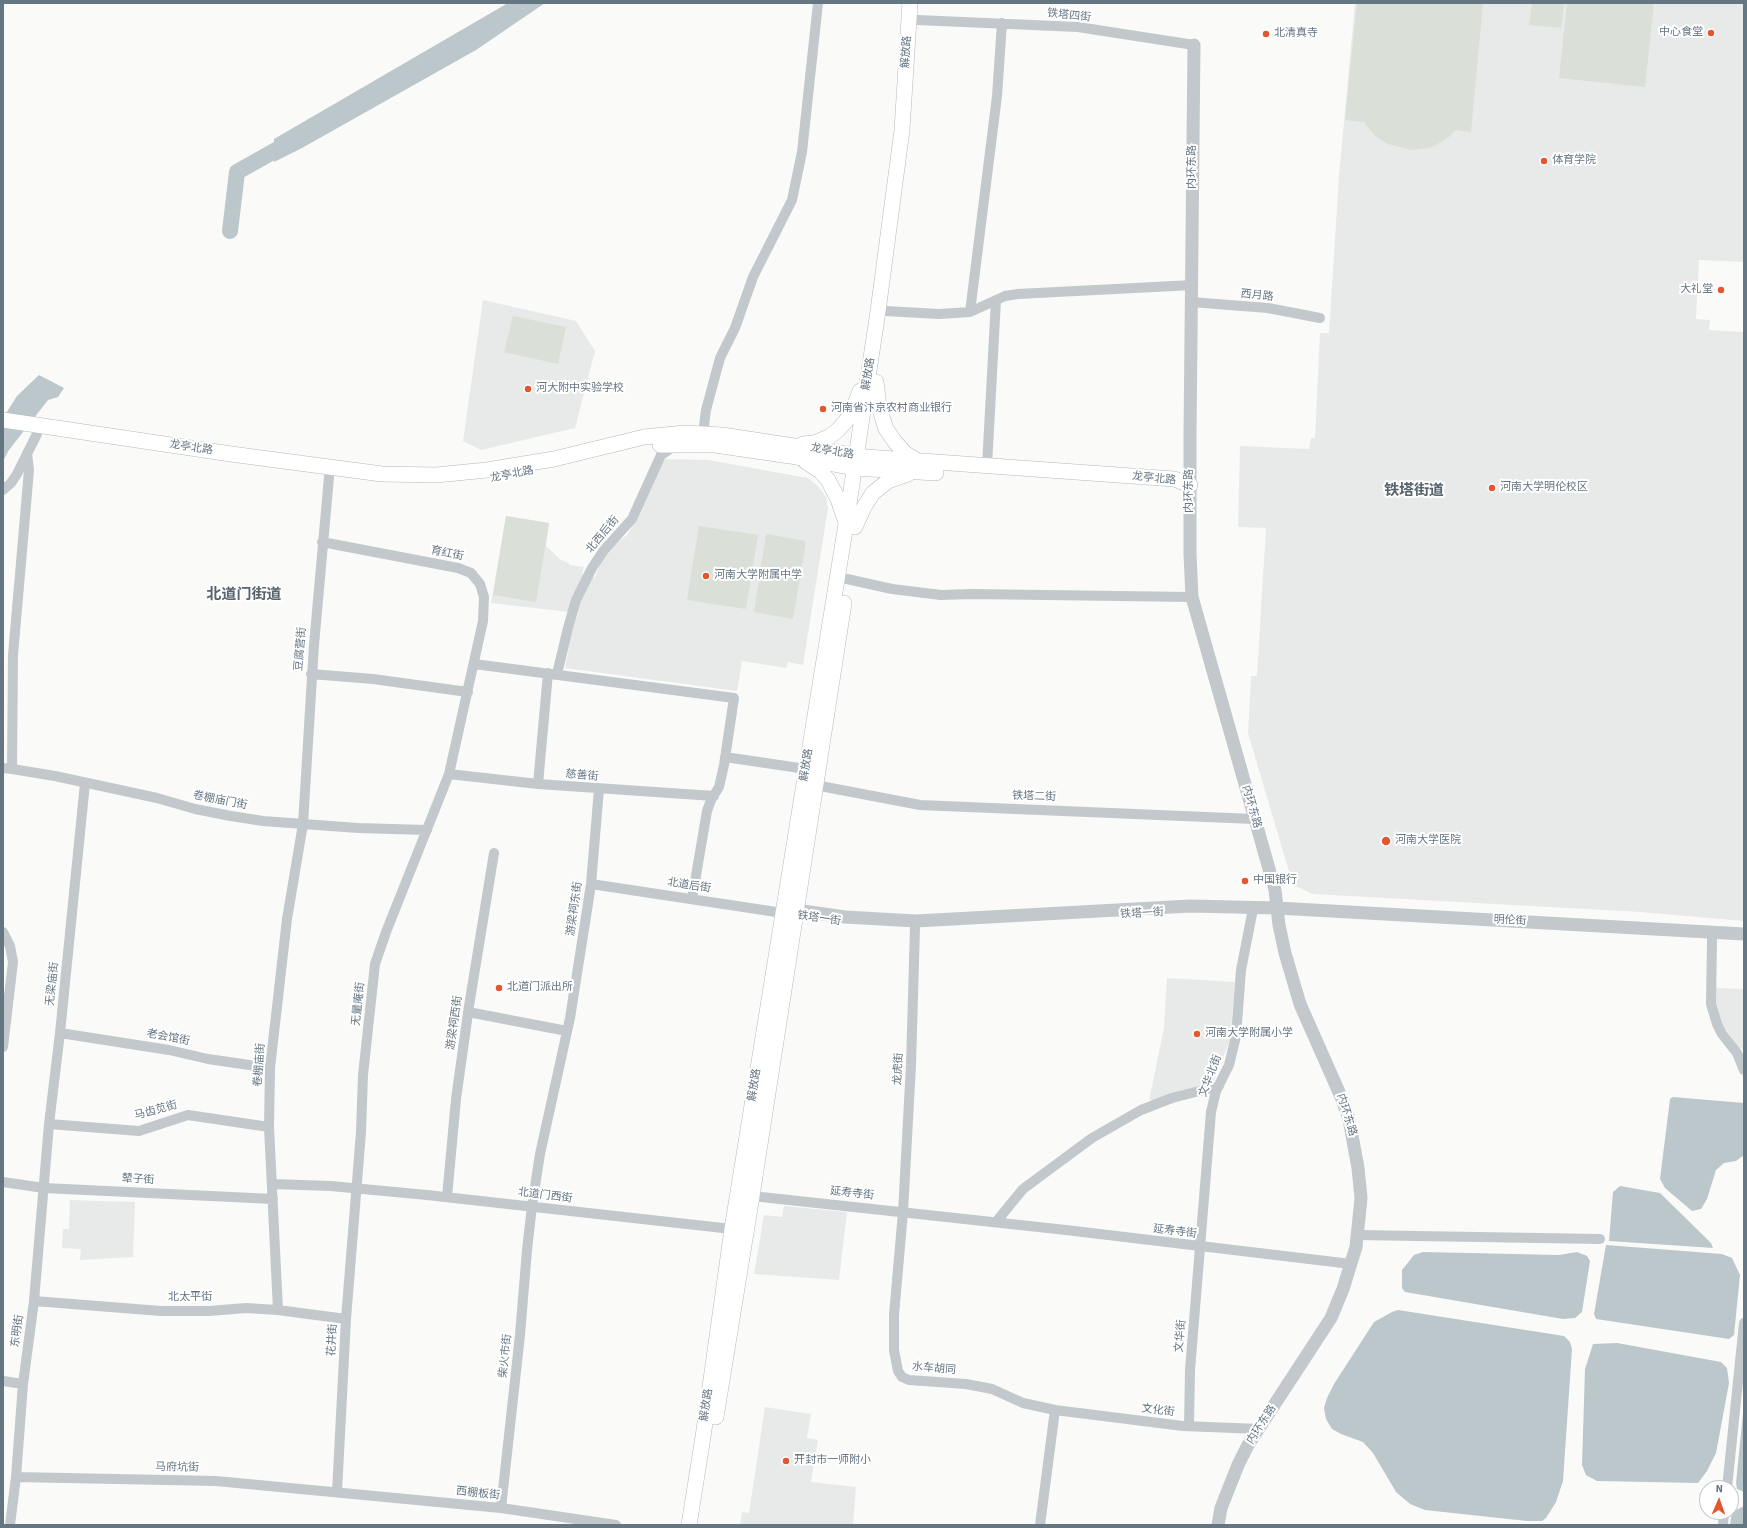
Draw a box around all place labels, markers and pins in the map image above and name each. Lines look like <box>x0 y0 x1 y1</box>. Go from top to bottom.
place label: 中心食堂 <box>1659 26 1703 40</box>
place label: 北清真寺 <box>1274 27 1318 41</box>
marker: 中心食堂 <box>1706 28 1716 38</box>
marker: 北清真寺 <box>1261 29 1271 39</box>
place label: 体育学院 <box>1552 154 1596 168</box>
marker: 体育学院 <box>1539 156 1549 166</box>
place label: 大礼堂 <box>1680 283 1713 297</box>
marker: 大礼堂 <box>1716 285 1726 295</box>
place label: 河大附中实验学校 <box>536 382 624 396</box>
marker: 河大附中实验学校 <box>523 384 533 394</box>
place label: 河南省汴京农村商业银行 <box>831 402 952 416</box>
marker: 河南省汴京农村商业银行 <box>818 404 828 414</box>
place label: 河南大学明伦校区 <box>1500 481 1588 495</box>
marker: 河南大学明伦校区 <box>1487 483 1497 493</box>
place label: 河南大学附属中学 <box>714 569 802 583</box>
marker: 河南大学附属中学 <box>701 571 711 581</box>
place label: 河南大学医院 <box>1395 834 1461 848</box>
marker: 河南大学医院 <box>1380 835 1392 847</box>
place label: 中国银行 <box>1253 874 1297 888</box>
marker: 中国银行 <box>1240 876 1250 886</box>
place label: 北道门派出所 <box>507 981 573 995</box>
marker: 北道门派出所 <box>494 983 504 993</box>
place label: 河南大学附属小学 <box>1205 1027 1293 1041</box>
marker: 河南大学附属小学 <box>1192 1029 1202 1039</box>
place label: 开封市一师附小 <box>794 1454 871 1468</box>
marker: 开封市一师附小 <box>781 1456 791 1466</box>

